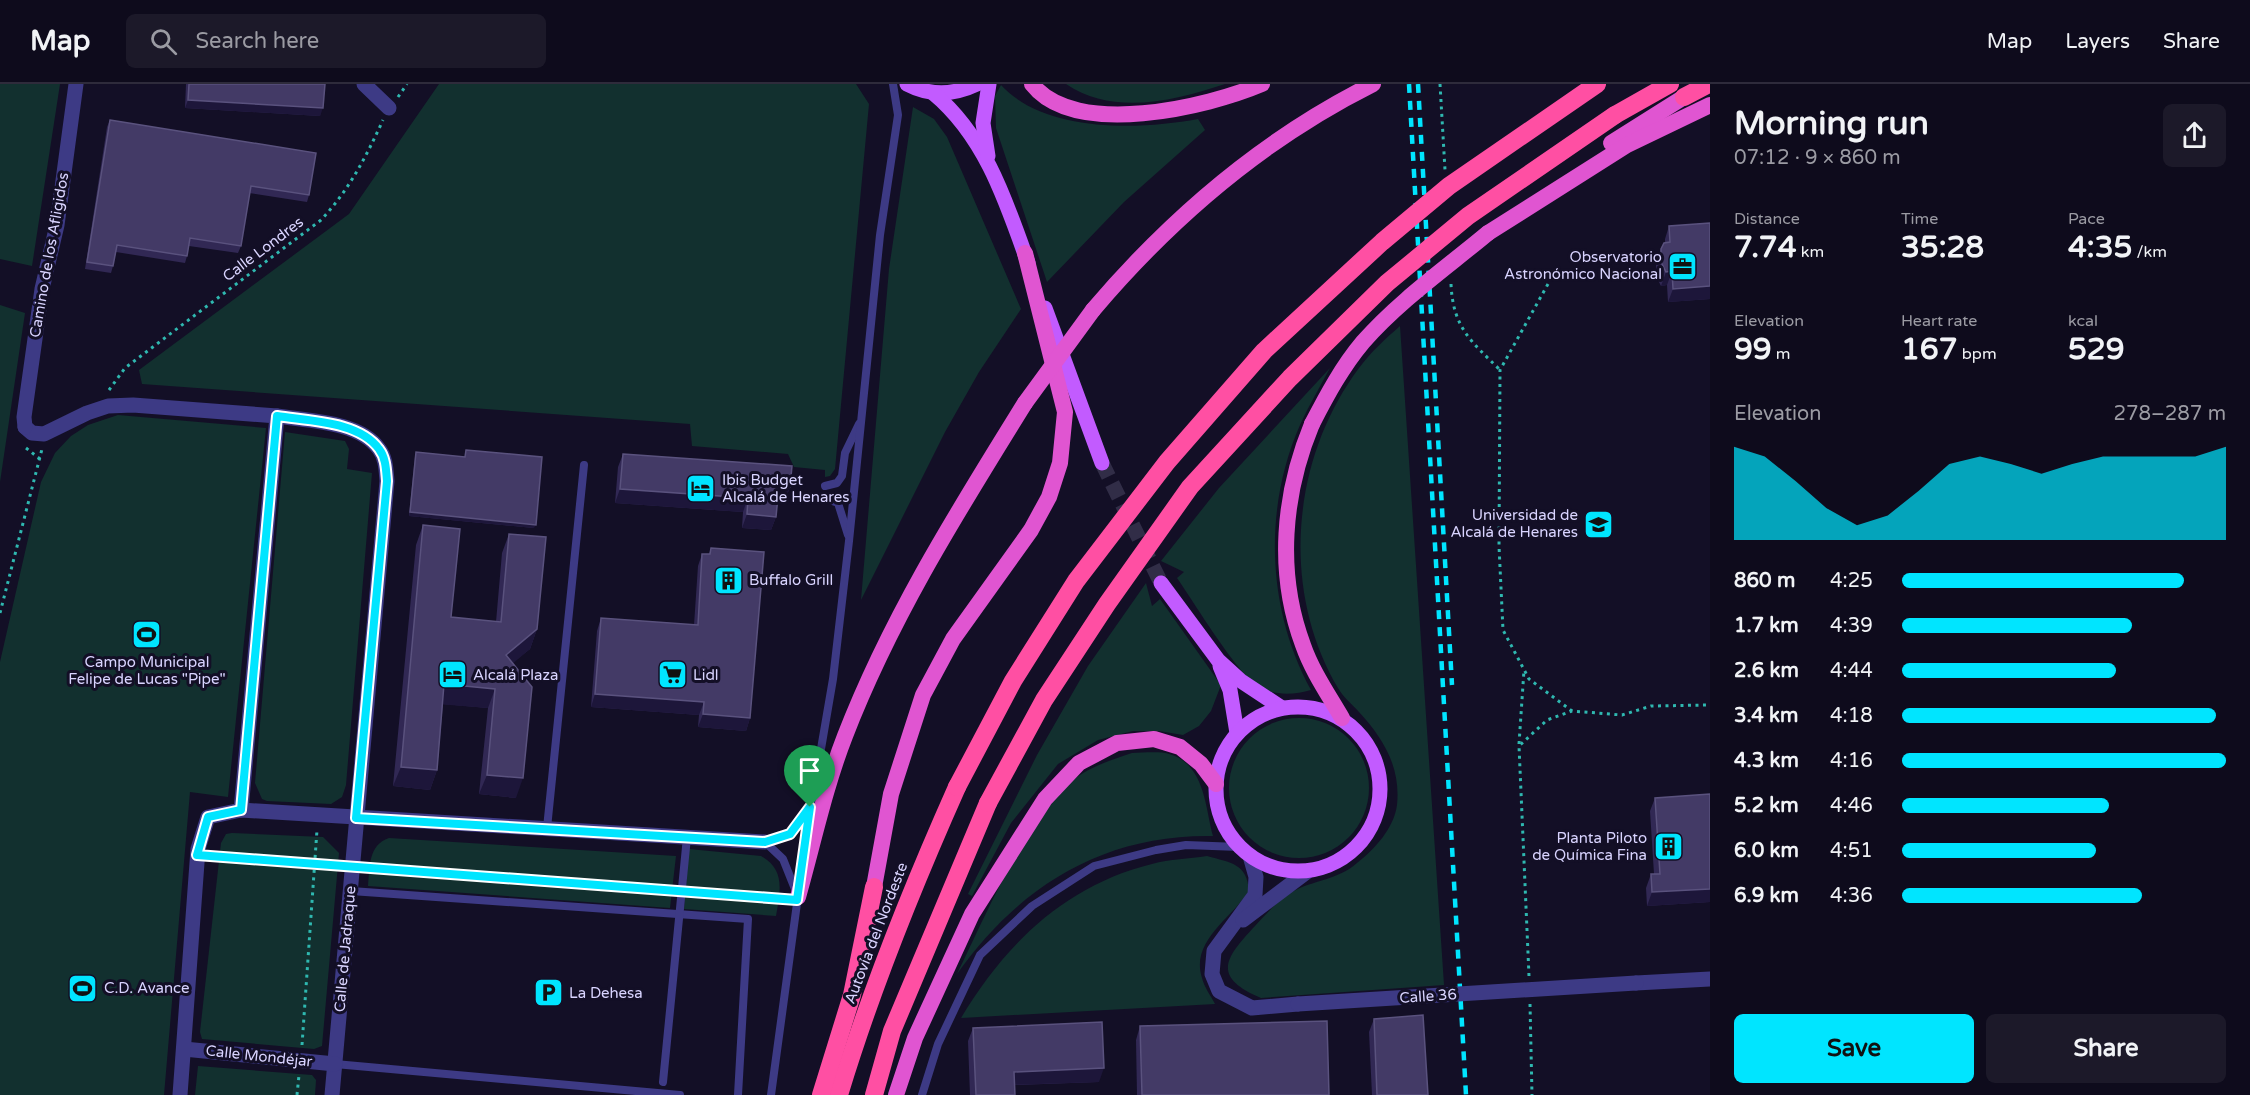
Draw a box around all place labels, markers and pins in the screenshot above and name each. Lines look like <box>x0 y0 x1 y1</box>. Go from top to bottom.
place label: Observatorio Astronómico Nacional <box>1504 248 1662 283</box>
office icon: Observatorio Astronómico Nacional <box>1667 250 1699 282</box>
place label: Ibis Budget Alcalá de Henares <box>722 471 850 506</box>
hotel icon: Ibis Budget Alcalá de Henares <box>685 473 717 505</box>
place label: Universidad de Alcalá de Henares <box>1450 506 1578 541</box>
school or university icon: Universidad de Alcalá de Henares <box>1583 508 1615 540</box>
building icon: Buffalo Grill <box>712 564 744 596</box>
place label: Buffalo Grill <box>749 571 833 589</box>
sports icon: Campo Municipal Felipe de Lucas "Pipe" <box>131 619 163 651</box>
place label: Campo Municipal Felipe de Lucas "Pipe" <box>68 653 226 688</box>
hotel icon: Alcalá Plaza <box>436 659 468 691</box>
supermarket icon: Lidl <box>656 659 688 691</box>
place label: Alcalá Plaza <box>473 666 558 684</box>
place label: Lidl <box>693 666 719 684</box>
pin <box>784 745 835 807</box>
place label: Planta Piloto de Química Fina <box>1532 829 1647 864</box>
building icon: Planta Piloto de Química Fina <box>1652 831 1684 863</box>
sports icon: C.D. Avance <box>67 972 99 1004</box>
parking icon: La Dehesa <box>532 977 564 1009</box>
place label: C.D. Avance <box>104 979 190 997</box>
place label: La Dehesa <box>569 984 643 1002</box>

